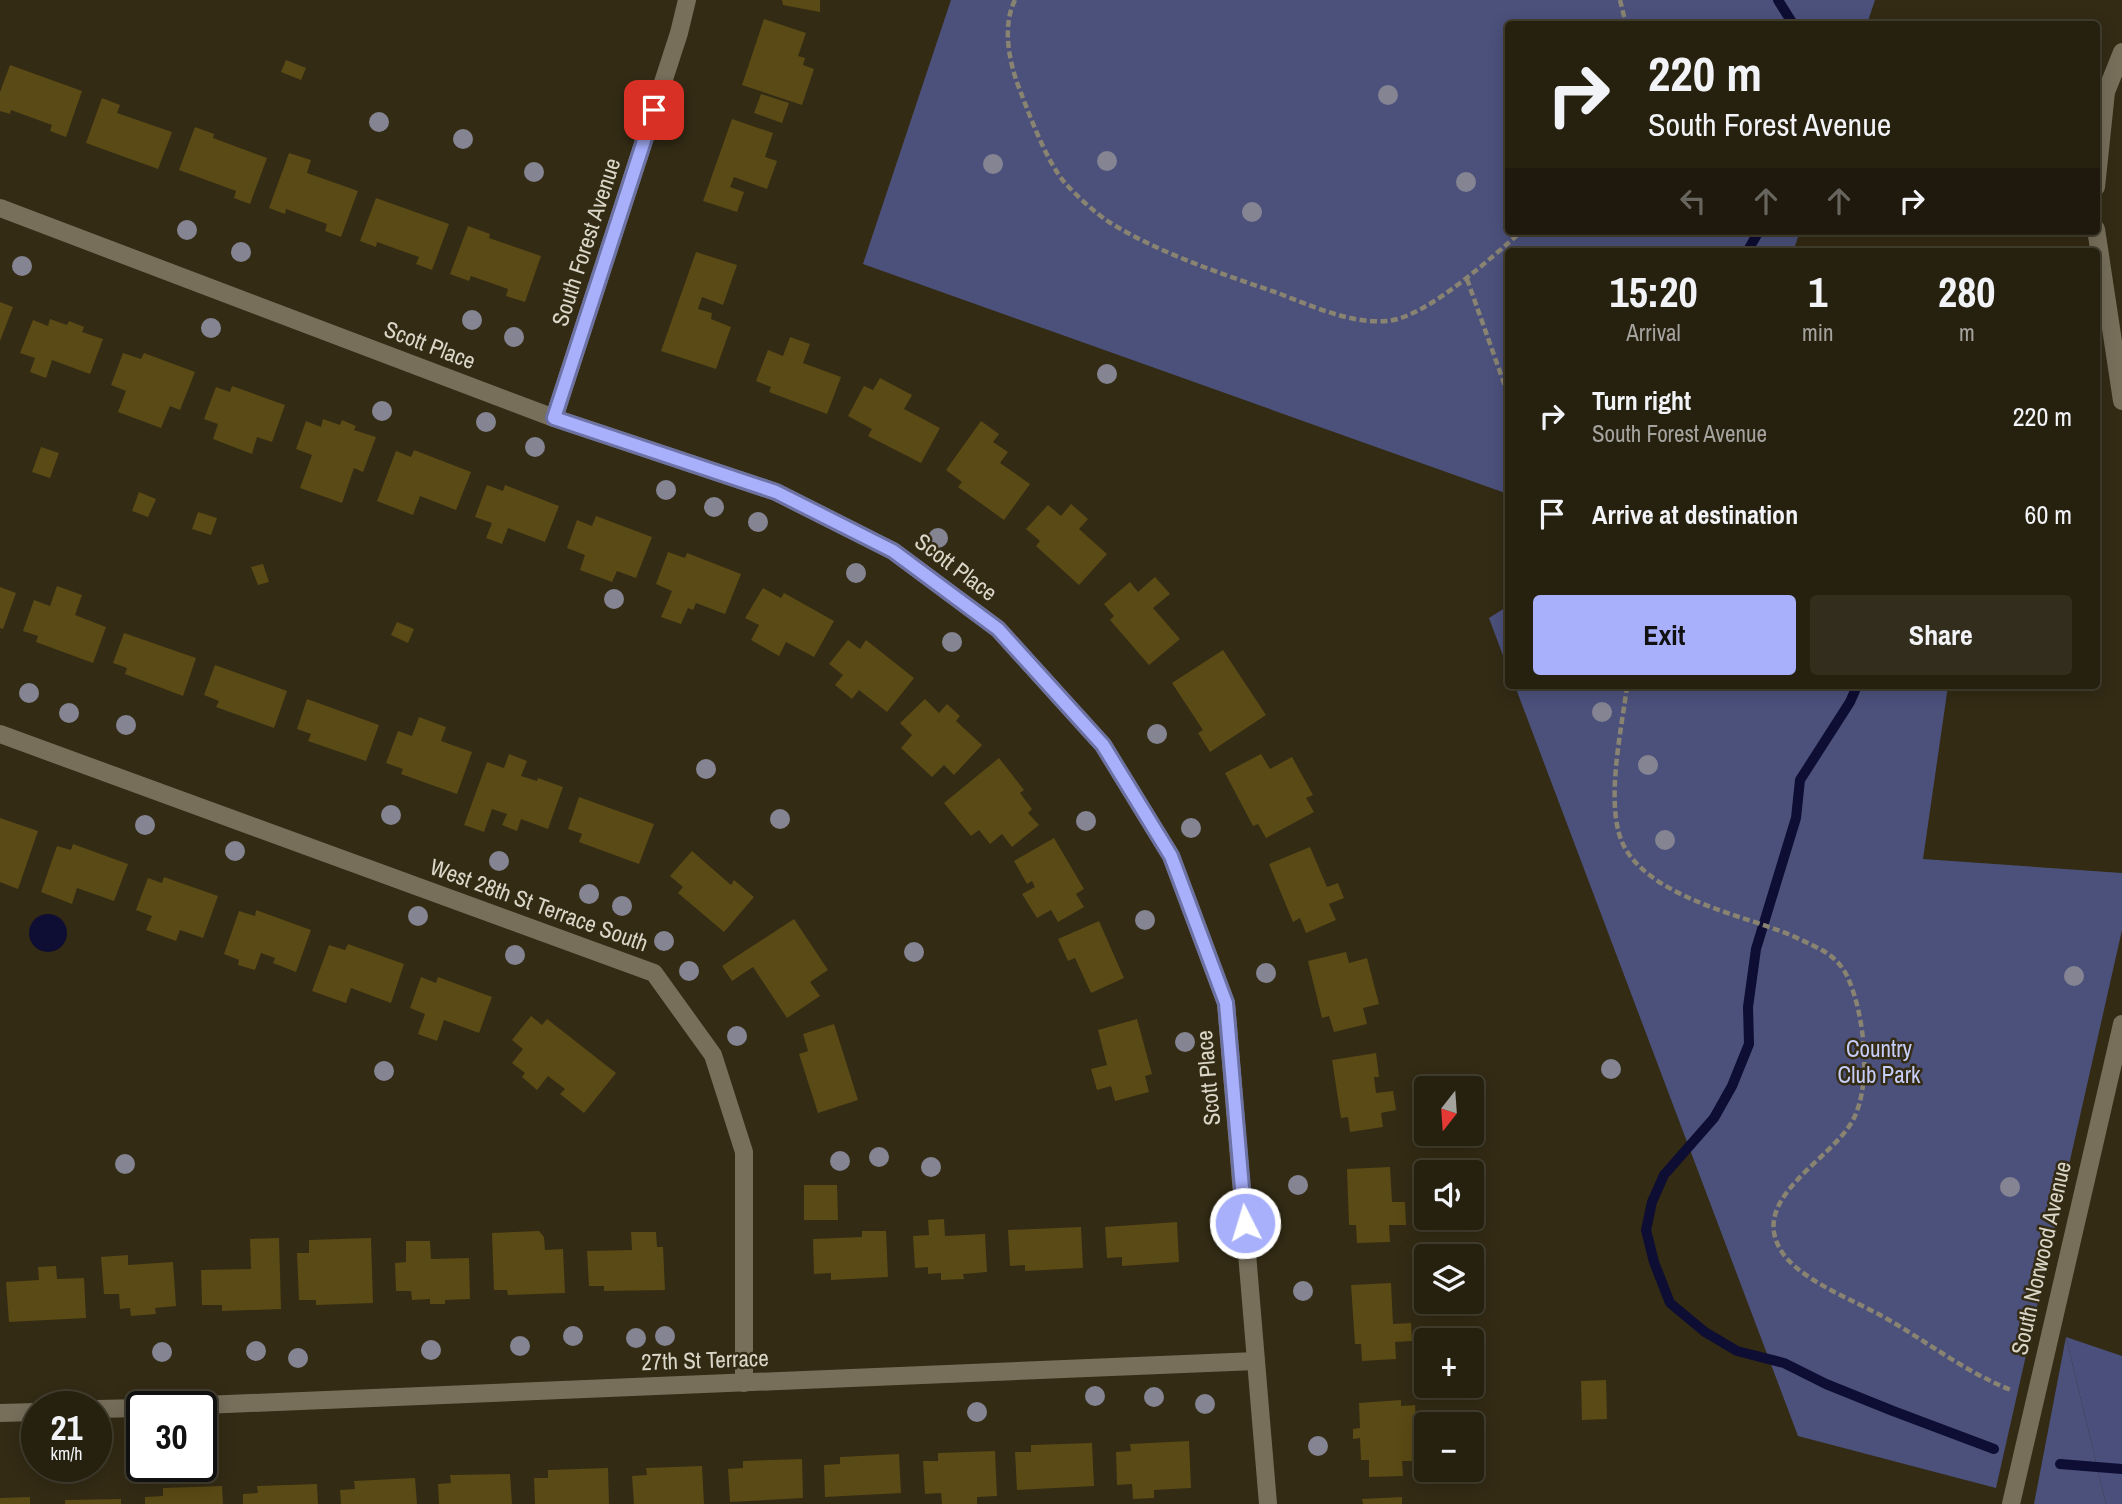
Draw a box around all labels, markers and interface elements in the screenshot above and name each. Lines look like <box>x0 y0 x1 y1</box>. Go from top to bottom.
text: 220 m <box>1648 40 1762 106</box>
icon: right <box>1533 49 1624 140</box>
pin <box>624 80 684 140</box>
icon: arrive <box>635 91 673 129</box>
text: South Forest Avenue <box>1648 103 1891 146</box>
street label: South Forest Avenue <box>544 154 627 330</box>
icon: left <box>1674 182 1712 220</box>
icon: ahead <box>1747 182 1785 220</box>
icon: ahead <box>1820 182 1858 220</box>
icon: right <box>1893 182 1931 220</box>
text: 15:20 <box>1610 264 1698 320</box>
text: 1 <box>1808 264 1827 320</box>
text: 280 <box>1938 264 1996 320</box>
street label: Scott Place <box>380 313 480 376</box>
text: Arrival <box>1626 317 1681 348</box>
text: min <box>1802 317 1834 348</box>
text: m <box>1959 317 1975 348</box>
text: Turn right <box>1592 383 1691 418</box>
icon: right <box>1533 397 1571 435</box>
text: 220 m <box>2013 399 2072 434</box>
text: South Forest Avenue <box>1592 418 1767 449</box>
icon: arrive <box>1533 495 1571 533</box>
text: Arrive at destination <box>1592 497 1798 532</box>
text: 60 m <box>2025 497 2072 532</box>
street label: Scott Place <box>909 526 1004 608</box>
button: Exit <box>1533 595 1796 675</box>
button: Share <box>1810 595 2072 675</box>
street label: West 28th St Terrace South <box>426 851 653 958</box>
street label: Scott Place <box>1188 1029 1227 1127</box>
park label: Country Club Park <box>1838 1033 1921 1090</box>
north arrow <box>1414 1076 1484 1146</box>
map controls <box>1414 1076 1484 1482</box>
street label: South Norwood Avenue <box>2003 1158 2078 1358</box>
button: sound <box>1414 1160 1484 1230</box>
position arrow <box>1208 1186 1282 1260</box>
button: layers <box>1414 1244 1484 1314</box>
button: + <box>1414 1328 1484 1398</box>
street label: 27th St Terrace <box>641 1342 769 1377</box>
speed limit sign: 30 <box>126 1391 217 1482</box>
text: 21 <box>51 1404 82 1451</box>
button: − <box>1414 1412 1484 1482</box>
text: km/h <box>51 1441 83 1466</box>

